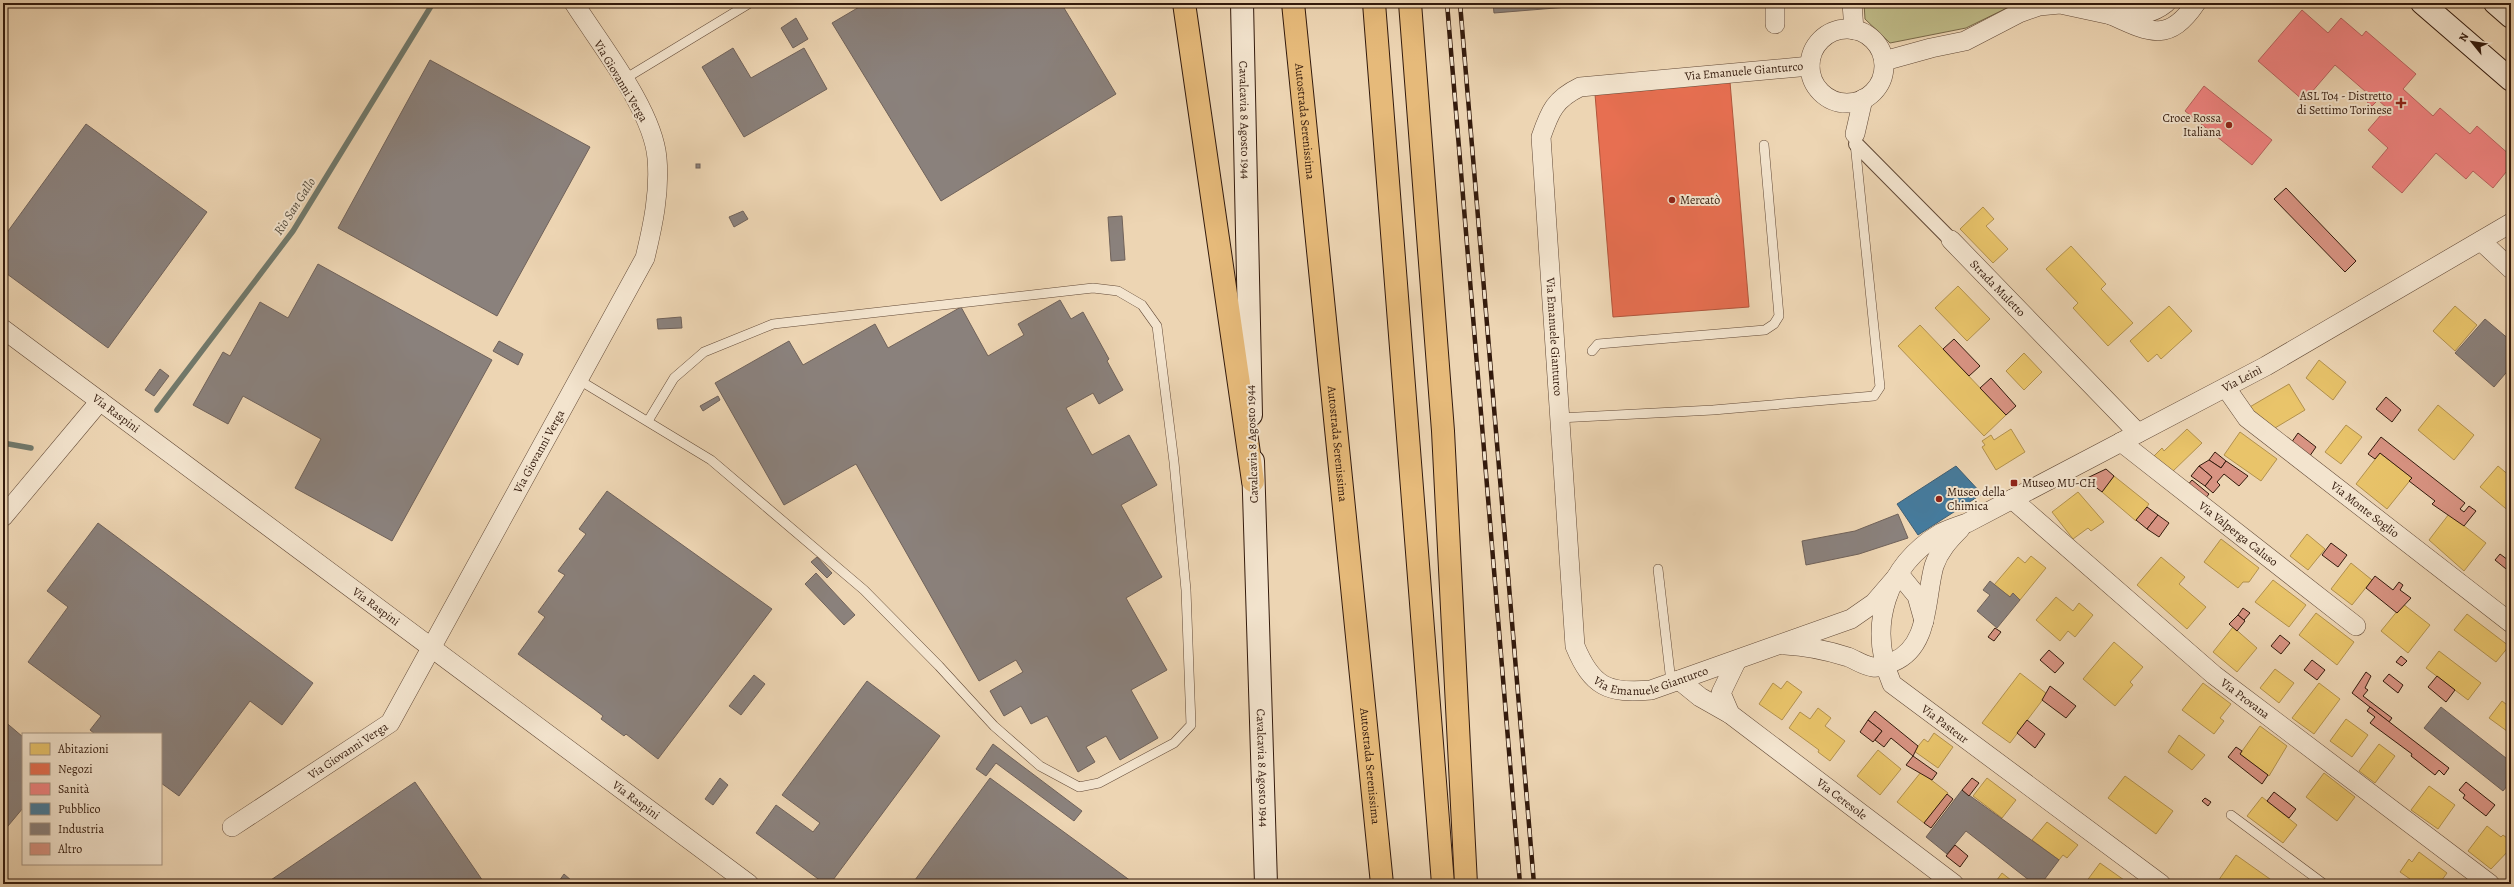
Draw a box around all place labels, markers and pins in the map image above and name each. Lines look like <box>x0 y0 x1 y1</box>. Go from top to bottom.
place label: ASL To4 - Distretto di Settimo Torinese <box>2297 88 2392 118</box>
marker: ASL To4 - Distretto di Settimo Torinese <box>2395 97 2407 109</box>
place label: Croce Rossa Italiana <box>2162 110 2221 140</box>
marker: Croce Rossa Italiana <box>2224 120 2234 130</box>
place label: Mercatò <box>1680 192 1720 208</box>
marker: Mercatò <box>1667 195 1677 205</box>
place label: Museo MU-CH <box>2022 475 2096 491</box>
marker: Museo MU-CH <box>2009 478 2019 488</box>
place label: Museo della Chimica <box>1947 484 2006 514</box>
marker: Museo della Chimica <box>1934 494 1944 504</box>

